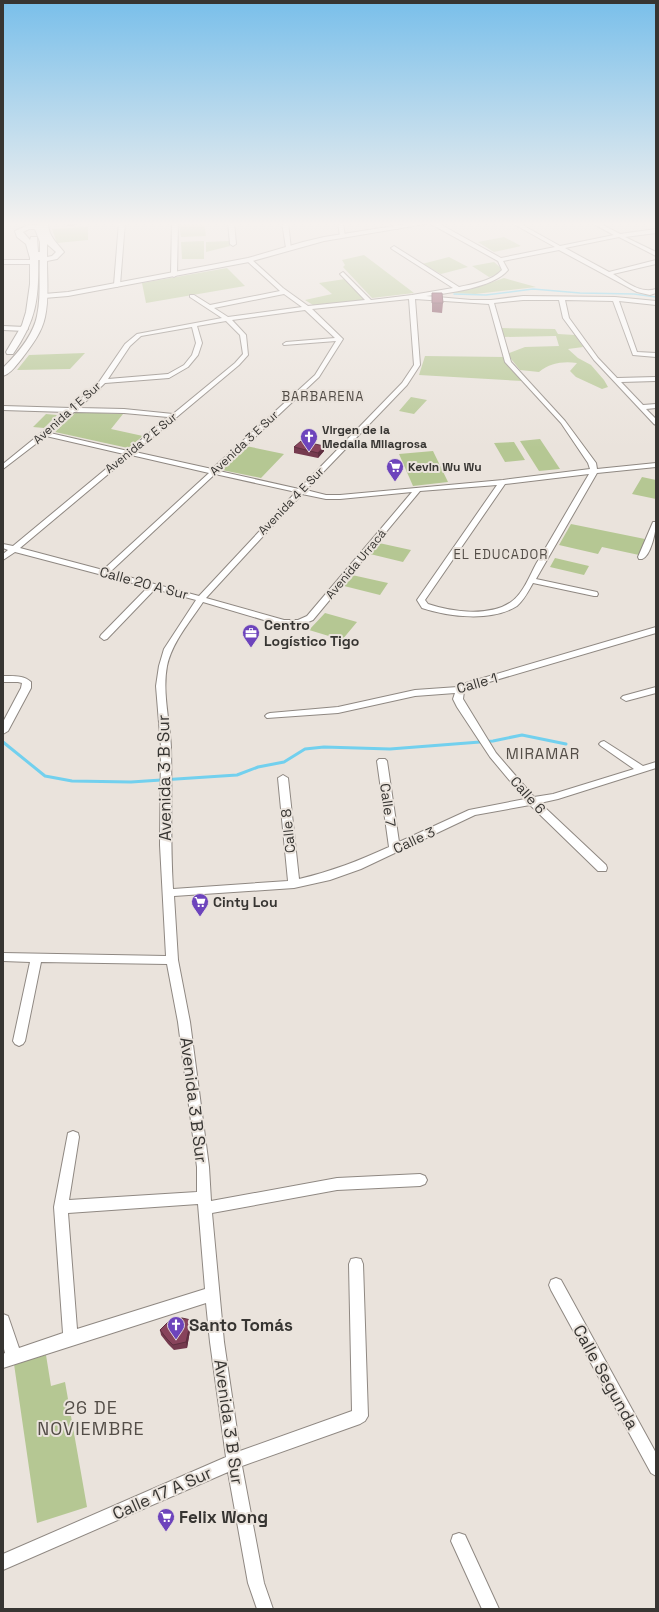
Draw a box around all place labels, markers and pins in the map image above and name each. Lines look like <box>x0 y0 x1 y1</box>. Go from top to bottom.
place label: Virgen de la Medalla Milagrosa <box>322 422 427 452</box>
church icon: Virgen de la Medalla Milagrosa <box>299 427 319 452</box>
supermarket icon: Kevin Wu Wu <box>385 457 405 482</box>
place label: Kevin Wu Wu <box>408 459 482 475</box>
place label: Centro Logístico Tigo <box>264 616 359 650</box>
office icon: Centro Logístico Tigo <box>241 623 261 648</box>
supermarket icon: Cinty Lou <box>190 892 210 917</box>
place label: Cinty Lou <box>213 893 278 911</box>
place label: Santo Tomás <box>189 1314 293 1336</box>
church icon: Santo Tomás <box>166 1315 186 1340</box>
place label: Felix Wong <box>179 1506 268 1528</box>
supermarket icon: Felix Wong <box>156 1507 176 1532</box>

